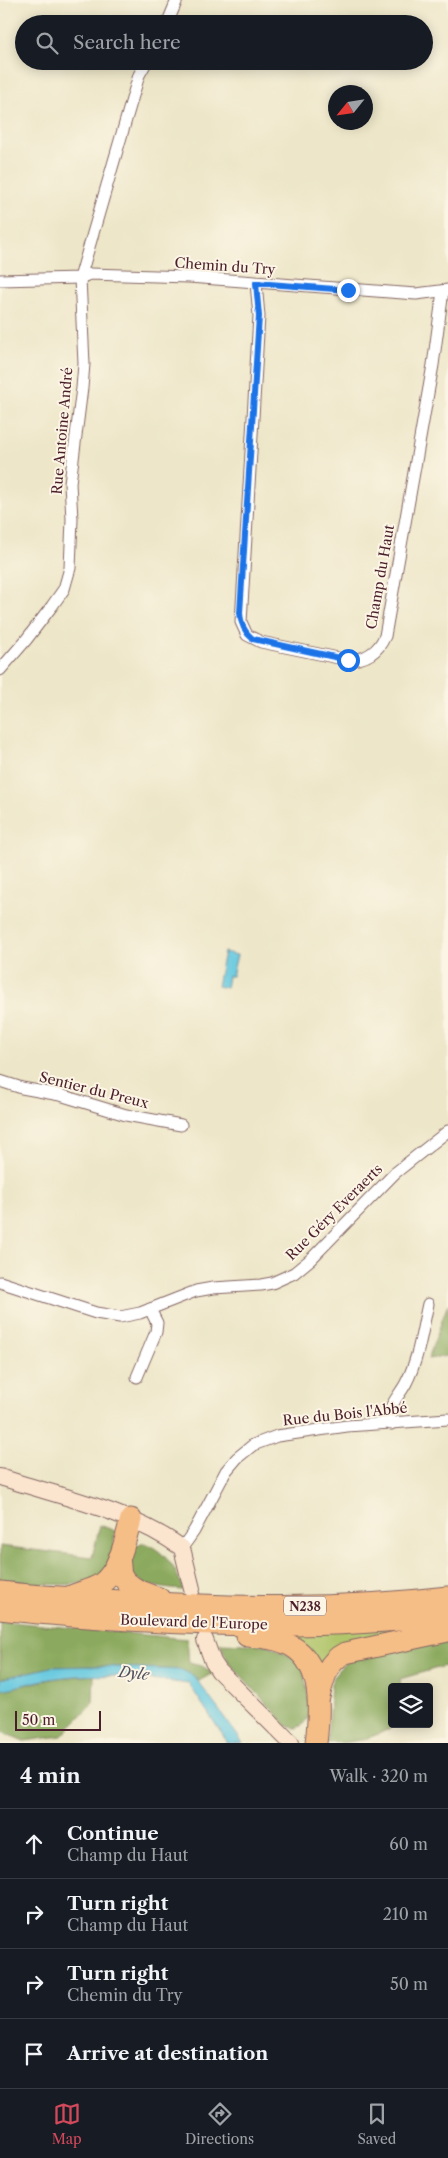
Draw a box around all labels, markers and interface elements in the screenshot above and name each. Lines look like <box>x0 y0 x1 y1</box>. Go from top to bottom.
search box <box>15 15 433 70</box>
icon: search <box>33 29 61 57</box>
text: Search here <box>73 31 181 54</box>
north arrow <box>328 85 373 130</box>
street label: Chemin du Try <box>174 253 276 279</box>
route end <box>337 279 360 302</box>
street label: Rue Antoine André <box>47 366 77 495</box>
street label: Champ du Haut <box>362 523 398 631</box>
route start <box>337 649 360 672</box>
street label: Sentier du Preux <box>38 1068 151 1112</box>
street label: Rue Géry Everaerts <box>282 1160 386 1264</box>
street label: Rue du Bois l'Abbé <box>282 1398 408 1429</box>
road number: N238 <box>284 1596 326 1615</box>
street label: Boulevard de l'Europe <box>120 1610 268 1634</box>
water label: Dyle <box>117 1662 151 1684</box>
map controls <box>388 1683 433 1728</box>
button: layers <box>388 1683 433 1728</box>
scale bar <box>15 1708 101 1731</box>
text: 50 m <box>22 1711 55 1729</box>
text: 4 min <box>20 1763 81 1788</box>
text: Walk · 320 m <box>329 1766 428 1786</box>
text: Continue <box>67 1822 159 1845</box>
icon: ahead <box>20 1830 48 1858</box>
text: 60 m <box>389 1834 428 1854</box>
text: Champ du Haut <box>67 1845 188 1865</box>
text: Turn right <box>67 1892 168 1915</box>
icon: right <box>20 1900 48 1928</box>
text: 210 m <box>383 1904 428 1924</box>
text: Champ du Haut <box>67 1915 188 1935</box>
text: Turn right <box>67 1962 168 1985</box>
icon: right <box>20 1970 48 1998</box>
text: 50 m <box>390 1974 428 1994</box>
text: Chemin du Try <box>67 1985 182 2005</box>
icon: arrive <box>20 2040 48 2068</box>
text: Arrive at destination <box>67 2042 268 2065</box>
tab: Map <box>52 2100 82 2148</box>
tab: Directions <box>185 2100 254 2148</box>
tab: Saved <box>357 2100 396 2148</box>

